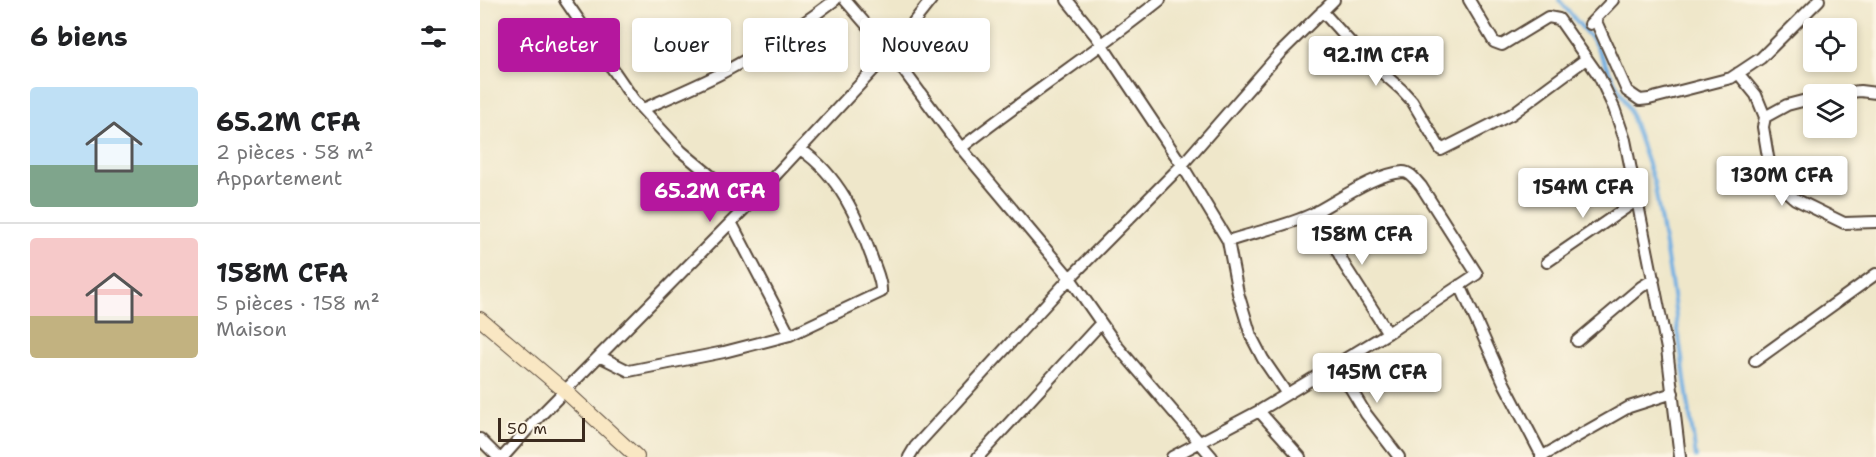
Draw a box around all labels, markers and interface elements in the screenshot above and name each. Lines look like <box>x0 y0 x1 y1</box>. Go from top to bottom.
chip: Acheter <box>498 18 620 72</box>
chip: Louer <box>632 18 731 72</box>
chip: Filtres <box>743 18 848 72</box>
chip: Nouveau <box>860 18 990 72</box>
map controls <box>1803 18 1857 138</box>
button: locate <box>1803 18 1857 72</box>
text: 6 biens <box>30 19 128 54</box>
icon: filters <box>417 20 450 53</box>
pin: 92.1M CFA <box>1307 36 1445 87</box>
text: 92.1M CFA <box>1323 42 1429 68</box>
button: layers <box>1803 84 1857 138</box>
text: 65.2M CFA <box>216 104 361 139</box>
icon: home <box>78 111 150 183</box>
text: 2 pièces · 58 m² <box>216 139 373 165</box>
pin: 130M CFA <box>1720 156 1844 207</box>
text: 130M CFA <box>1731 162 1833 188</box>
text: Appartement <box>216 165 342 191</box>
pin: 154M CFA <box>1521 168 1645 219</box>
pin: 65.2M CFA <box>641 172 779 223</box>
text: 154M CFA <box>1532 174 1634 200</box>
text: 65.2M CFA <box>654 178 766 204</box>
pin: 158M CFA <box>1300 215 1424 266</box>
text: 158M CFA <box>1311 221 1413 247</box>
text: 158M CFA <box>216 255 348 290</box>
icon: home <box>78 262 150 334</box>
text: 5 pièces · 158 m² <box>216 290 380 316</box>
text: Maison <box>216 316 287 342</box>
pin: 145M CFA <box>1315 353 1439 404</box>
text: 145M CFA <box>1327 359 1427 385</box>
scale bar <box>498 415 585 442</box>
text: 50 m <box>507 418 547 439</box>

